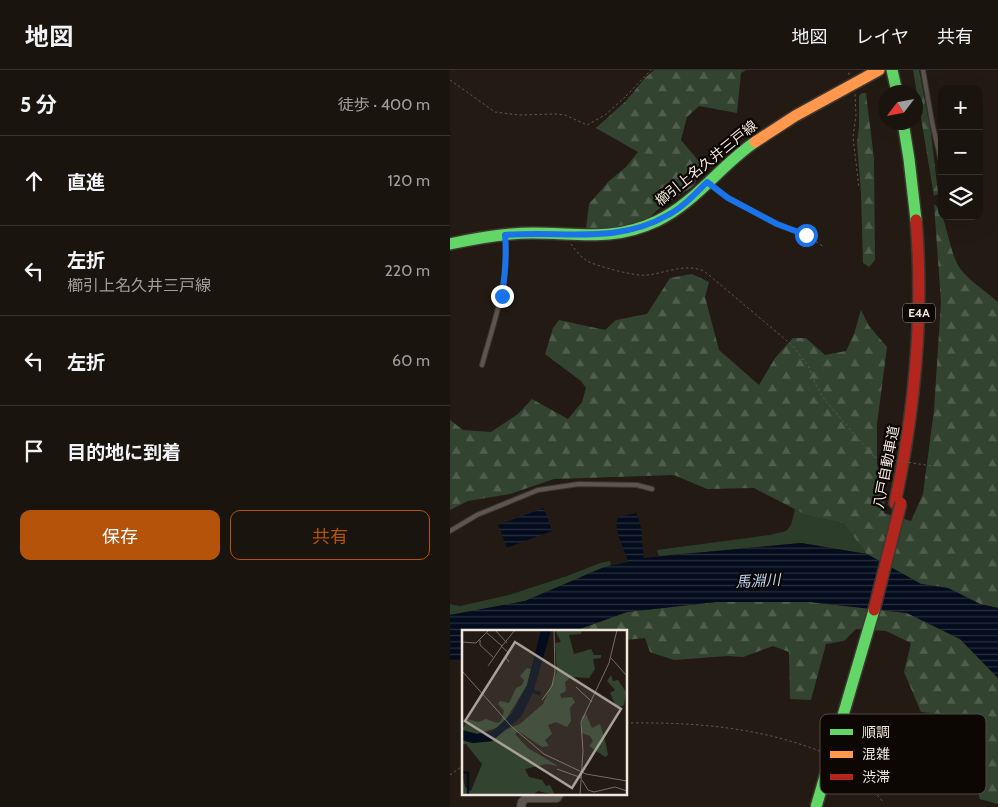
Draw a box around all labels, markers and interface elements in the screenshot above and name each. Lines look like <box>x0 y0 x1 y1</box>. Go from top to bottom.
text: 地図 <box>25 22 73 51</box>
text: 地図 <box>792 26 828 48</box>
text: レイヤ <box>856 26 909 48</box>
text: 共有 <box>937 26 973 48</box>
north arrow <box>878 85 923 130</box>
map controls <box>938 85 983 220</box>
button: + <box>938 85 983 130</box>
text: 5 分 <box>20 92 57 117</box>
text: 徒歩 · 400 m <box>338 95 430 114</box>
street label: 櫛引上名久井三戸線 <box>651 116 761 210</box>
button: − <box>938 130 983 175</box>
icon: ahead <box>20 167 48 195</box>
text: 直進 <box>67 171 105 194</box>
text: 120 m <box>388 171 430 190</box>
button: layers <box>938 175 983 220</box>
route start <box>795 224 818 247</box>
text: 左折 <box>67 249 105 272</box>
icon: left <box>20 257 48 285</box>
text: 220 m <box>384 261 430 280</box>
text: 櫛引上名久井三戸線 <box>67 276 211 295</box>
route end <box>491 285 514 308</box>
road number: E4A <box>903 304 935 322</box>
icon: left <box>20 347 48 375</box>
text: 左折 <box>67 351 105 374</box>
text: 60 m <box>392 351 430 370</box>
street label: 八戸自動車道 <box>869 424 903 510</box>
icon: arrive <box>20 437 48 465</box>
text: 目的地に到着 <box>67 441 181 464</box>
button: 保存 <box>20 510 220 560</box>
button: 共有 <box>230 510 430 560</box>
water label: 馬淵川 <box>735 571 783 591</box>
inset map <box>462 630 628 794</box>
legend <box>820 714 986 794</box>
text: 順調 <box>862 723 890 741</box>
text: 混雑 <box>862 745 890 763</box>
text: 渋滞 <box>862 768 890 786</box>

